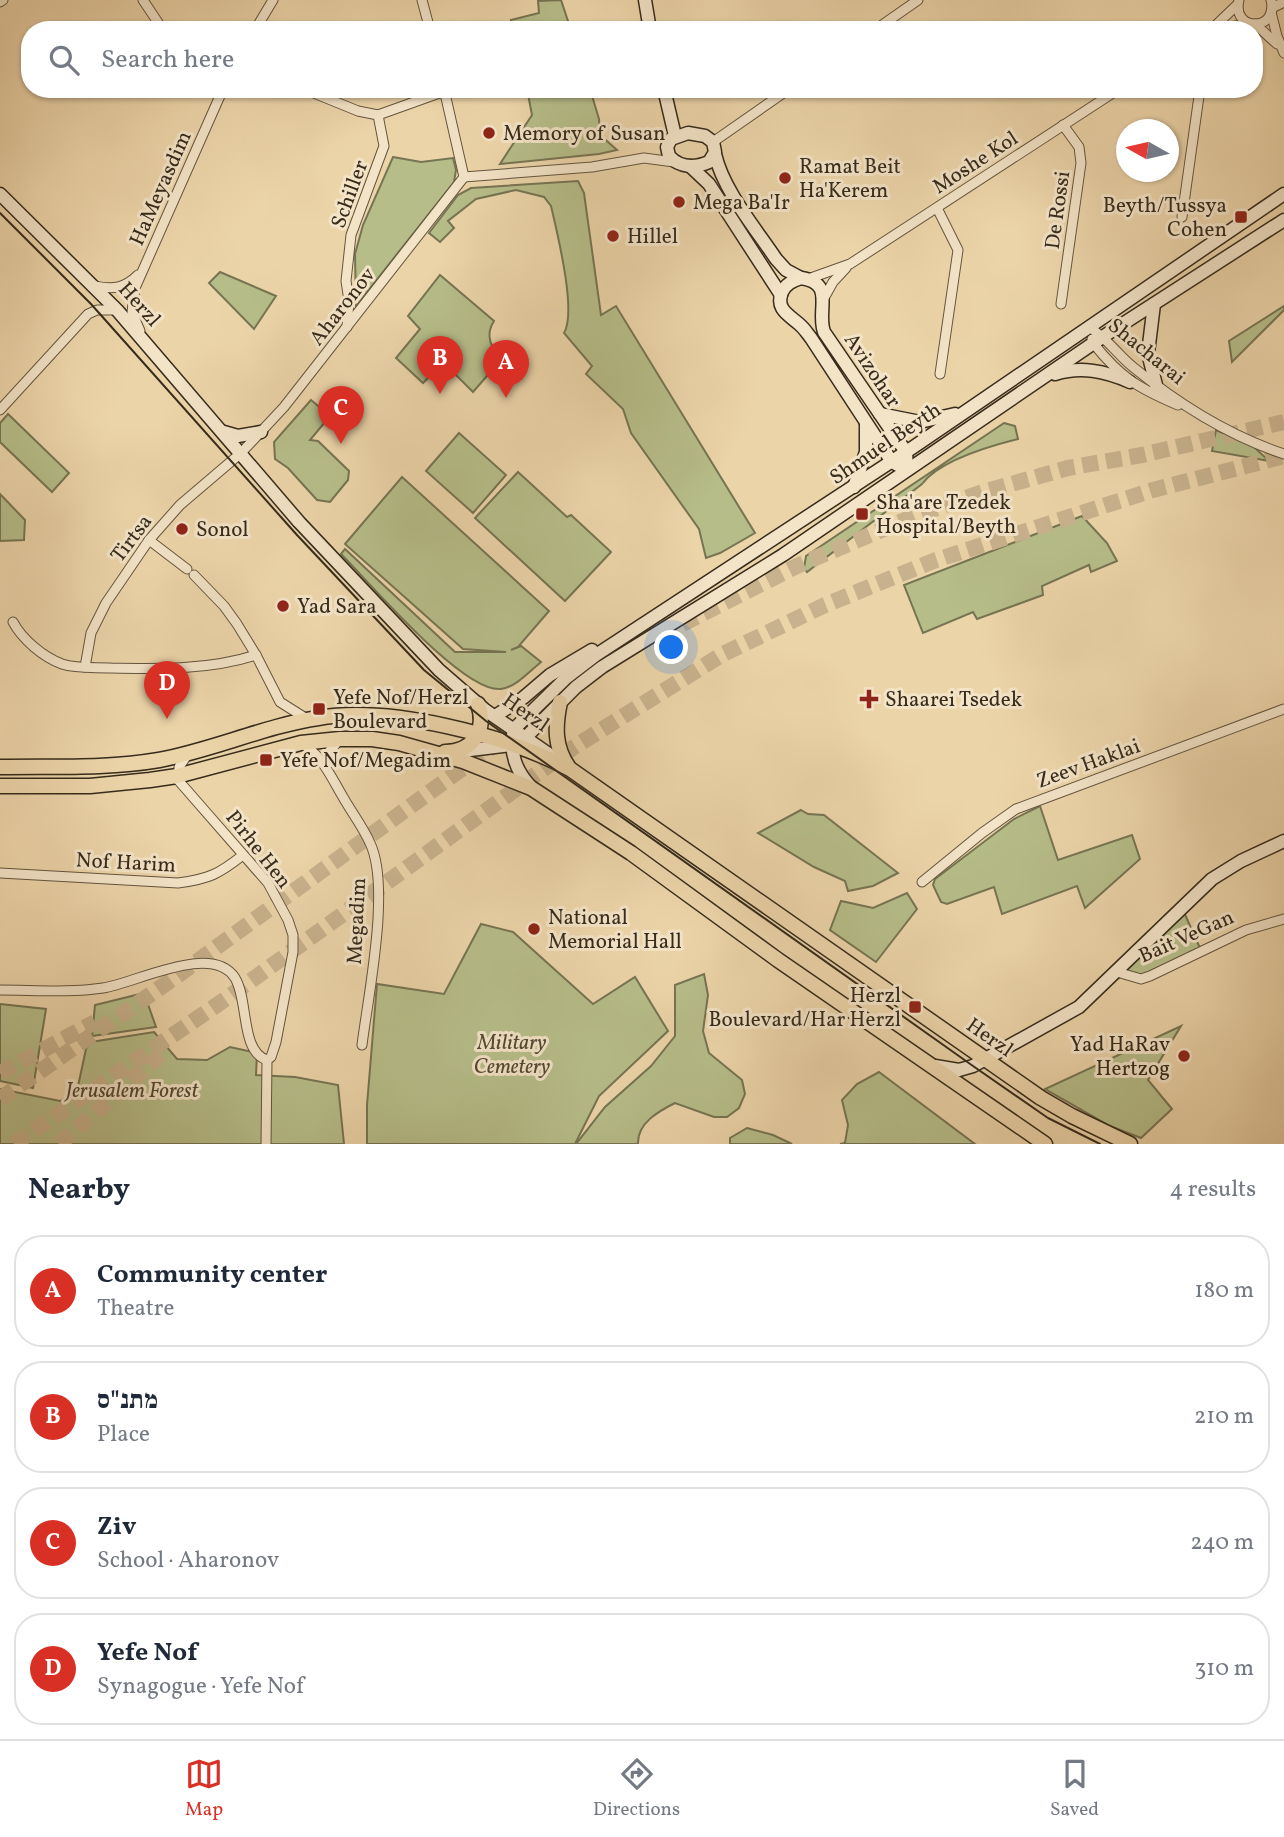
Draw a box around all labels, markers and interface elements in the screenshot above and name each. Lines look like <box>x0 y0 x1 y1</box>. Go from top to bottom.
search box <box>21 21 1263 98</box>
icon: search <box>45 41 83 79</box>
text: Search here <box>101 42 234 78</box>
north arrow <box>1116 119 1179 182</box>
place label: Memory of Susan <box>503 120 666 149</box>
marker: Memory of Susan <box>481 125 497 141</box>
street label: Moshe Kol <box>927 125 1024 202</box>
street label: HaMeyasdim <box>123 127 200 251</box>
place label: Ramat Beit Ha'Kerem <box>799 153 901 206</box>
street label: Schiller <box>325 156 376 233</box>
street label: De Rossi <box>1039 169 1078 251</box>
marker: Ramat Beit Ha'Kerem <box>777 170 793 186</box>
place label: Mega Ba'Ir <box>693 189 790 218</box>
place label: Beyth/Tussya Cohen <box>1103 192 1227 245</box>
marker: Mega Ba'Ir <box>671 194 687 210</box>
marker: Beyth/Tussya Cohen <box>1233 209 1249 225</box>
place label: Hillel <box>627 223 678 252</box>
marker: Hillel <box>605 228 621 244</box>
street label: Aharonov <box>303 262 383 352</box>
street label: Herzl <box>111 276 167 334</box>
street label: Shacharai <box>1101 312 1191 392</box>
street label: Avizohar <box>836 328 907 414</box>
pin: B <box>417 336 463 394</box>
pin: A <box>483 340 529 398</box>
pin: C <box>318 386 364 444</box>
street label: Shmuel Beyth <box>824 396 947 492</box>
place label: Sha'are Tzedek Hospital/Beyth <box>876 489 1016 542</box>
marker: Sha'are Tzedek Hospital/Beyth <box>854 506 870 522</box>
street label: Tirtsa <box>105 509 160 569</box>
place label: Sonol <box>196 516 249 545</box>
marker: Sonol <box>174 521 190 537</box>
place label: Yad Sara <box>297 593 377 622</box>
marker: Yad Sara <box>275 598 291 614</box>
your location <box>654 630 688 664</box>
pin: D <box>144 661 190 719</box>
place label: Yefe Nof/Herzl Boulevard <box>333 684 469 737</box>
place label: Shaarei Tsedek <box>885 686 1023 715</box>
street label: Herzl <box>496 687 554 740</box>
marker: Shaarei Tsedek <box>859 689 879 709</box>
marker: Yefe Nof/Herzl Boulevard <box>311 701 327 717</box>
street label: Zeev Haklai <box>1033 732 1144 797</box>
place label: Yefe Nof/Megadim <box>280 747 451 776</box>
marker: Yefe Nof/Megadim <box>258 752 274 768</box>
street label: Pirhe Hen <box>218 805 298 895</box>
street label: Nof Harim <box>75 846 177 881</box>
street label: Megadim <box>341 877 374 965</box>
street label: Bait VeGan <box>1134 903 1239 971</box>
place label: National Memorial Hall <box>548 904 682 957</box>
marker: National Memorial Hall <box>526 921 542 937</box>
place label: Herzl Boulevard/Har Herzl <box>708 982 901 1035</box>
marker: Herzl Boulevard/Har Herzl <box>907 999 923 1015</box>
street label: Herzl <box>960 1012 1018 1065</box>
park label: Military Cemetery <box>474 1029 551 1082</box>
place label: Yad HaRav Hertzog <box>1070 1031 1170 1084</box>
marker: Yad HaRav Hertzog <box>1176 1048 1192 1064</box>
park label: Jerusalem Forest <box>64 1077 200 1106</box>
text: Nearby <box>28 1169 130 1211</box>
text: 4 results <box>1170 1174 1256 1206</box>
text: Community center <box>97 1257 327 1293</box>
text: A <box>45 1275 61 1307</box>
text: 180 m <box>1195 1275 1254 1307</box>
text: Theatre <box>97 1293 174 1325</box>
text: מתנ"ס <box>97 1383 158 1419</box>
text: B <box>45 1401 61 1433</box>
text: 210 m <box>1194 1401 1254 1433</box>
text: Place <box>97 1419 150 1451</box>
text: Ziv <box>97 1509 136 1545</box>
text: C <box>46 1527 60 1559</box>
text: 240 m <box>1190 1527 1254 1559</box>
text: School · Aharonov <box>97 1545 279 1577</box>
text: Yefe Nof <box>97 1635 197 1671</box>
text: D <box>45 1653 61 1685</box>
text: 310 m <box>1194 1653 1254 1685</box>
text: Synagogue · Yefe Nof <box>97 1671 304 1703</box>
tab: Map <box>185 1755 223 1823</box>
tab: Directions <box>593 1755 680 1823</box>
tab: Saved <box>1050 1755 1099 1823</box>

